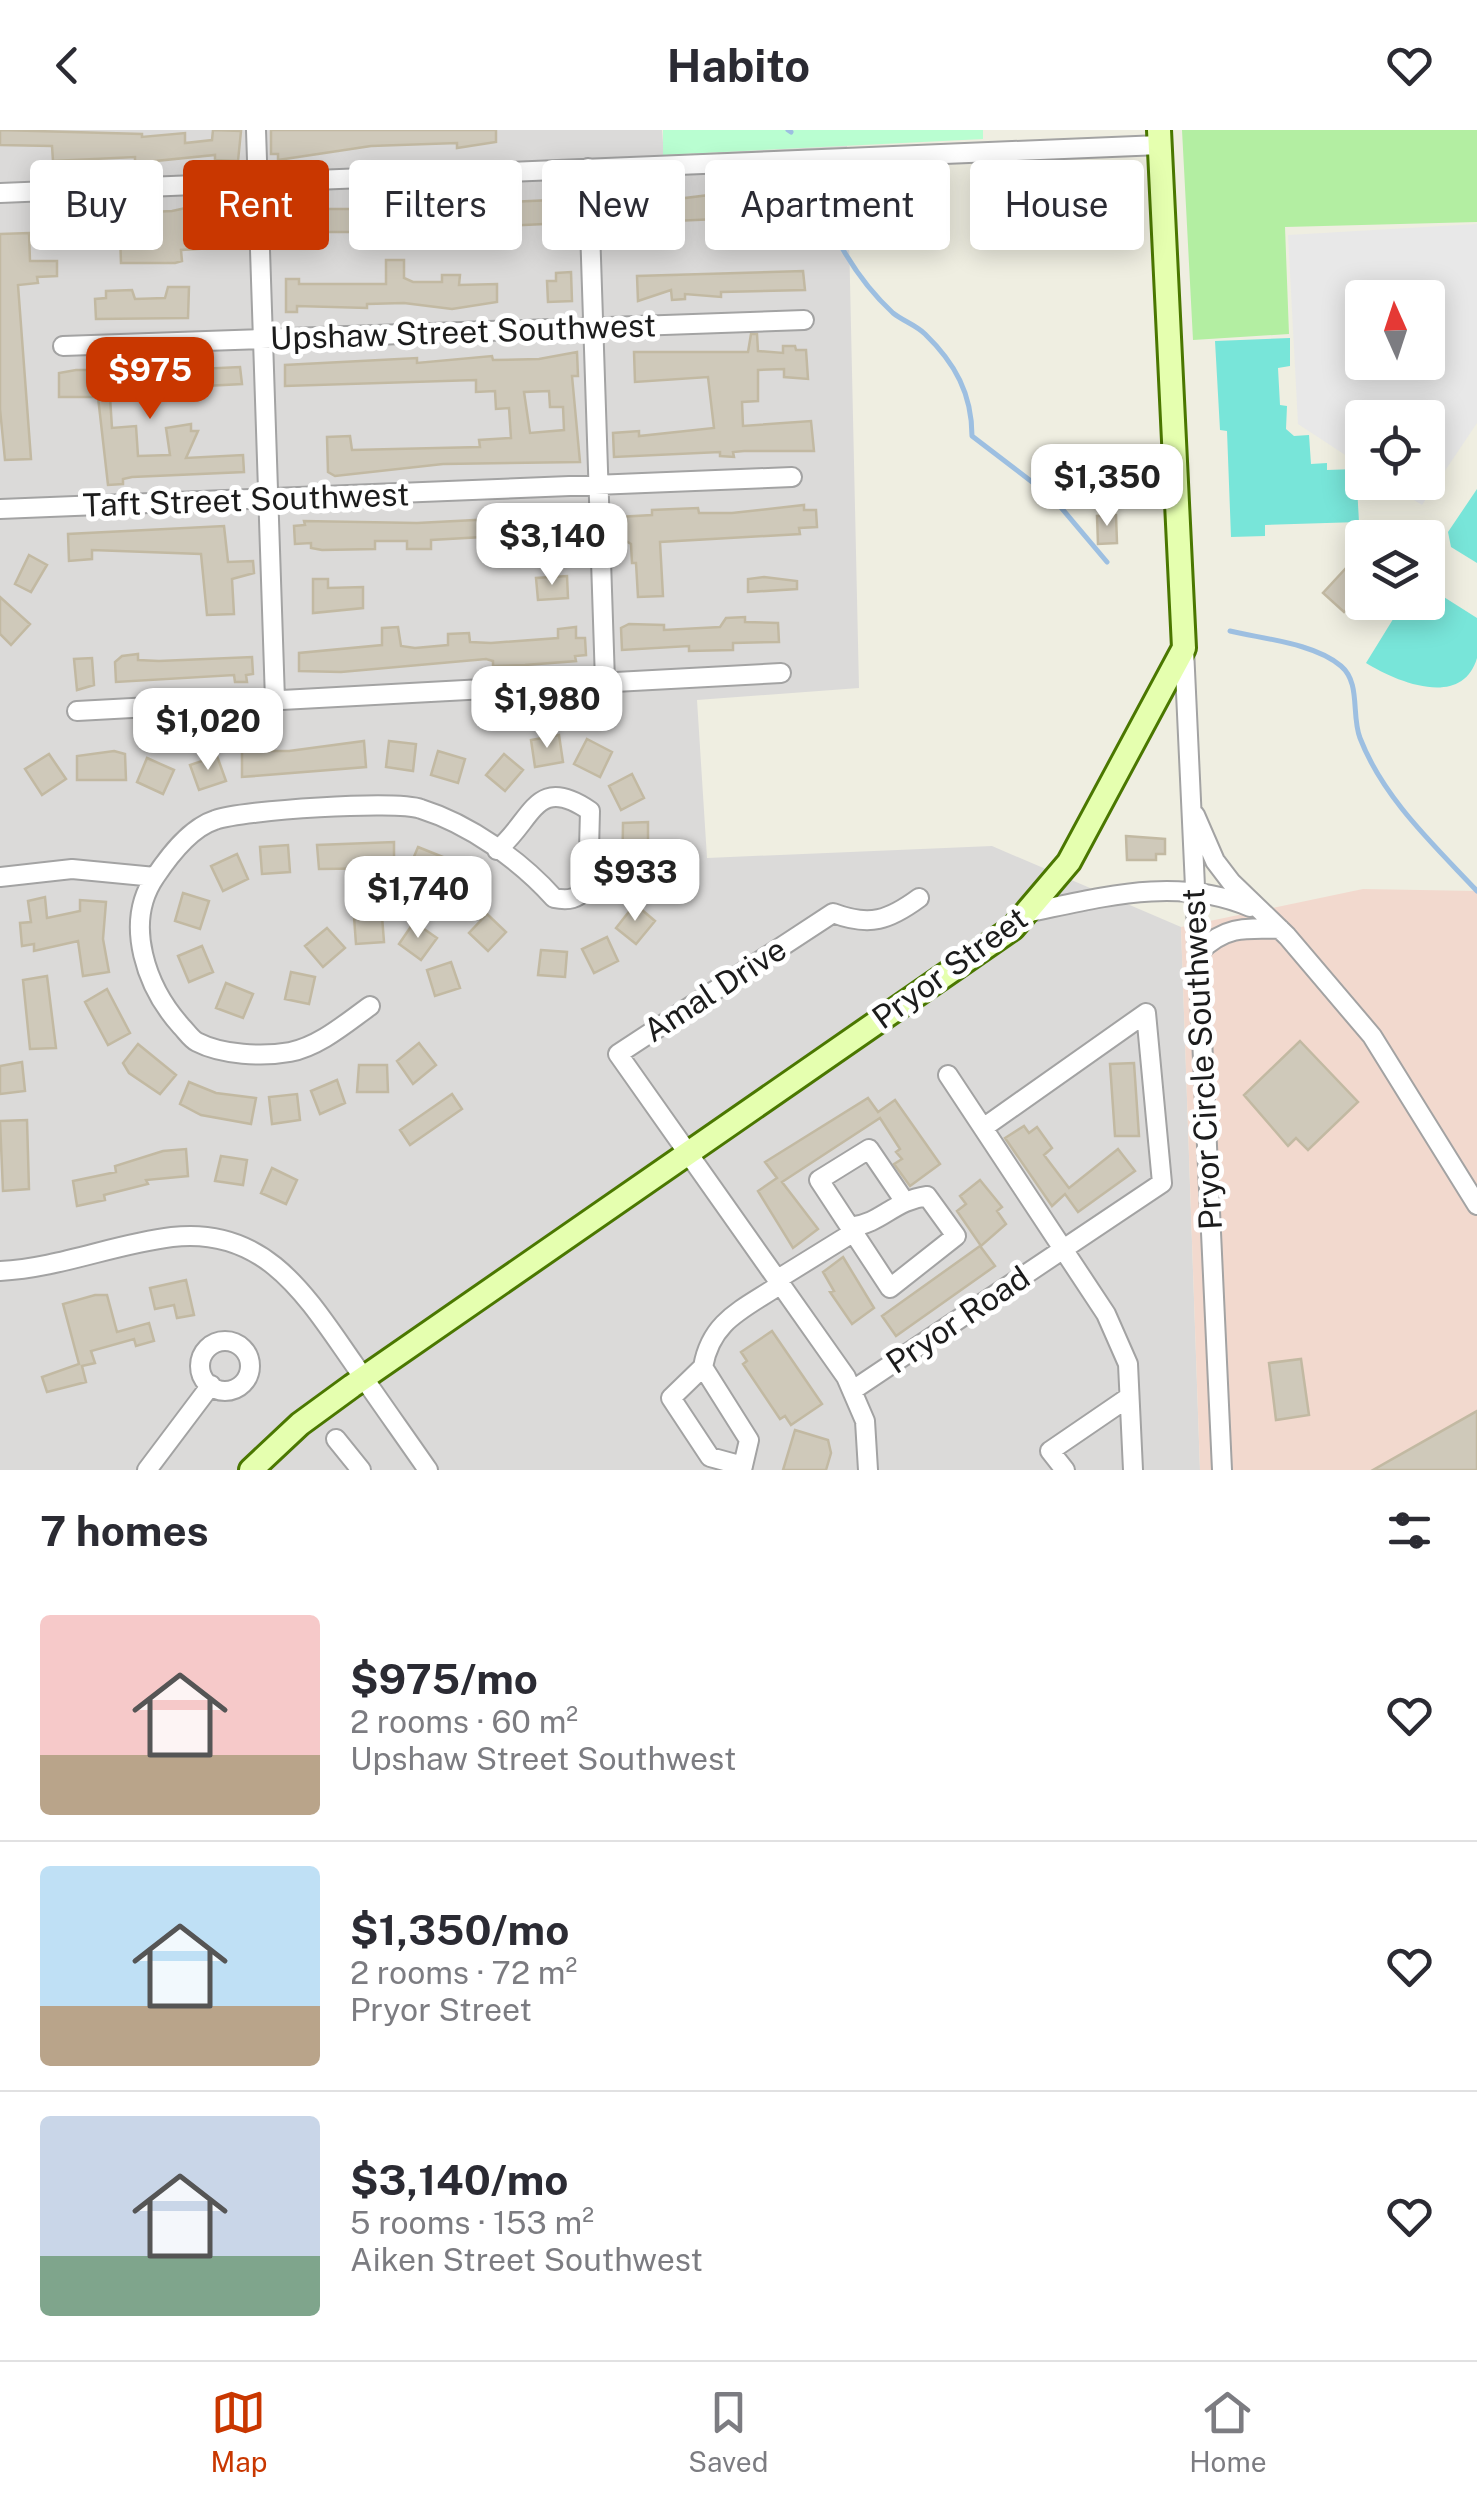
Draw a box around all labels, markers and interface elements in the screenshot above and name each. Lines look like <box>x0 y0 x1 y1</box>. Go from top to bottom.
icon: back <box>40 38 95 93</box>
icon: heart <box>1382 38 1437 93</box>
text: Habito <box>667 39 810 92</box>
chip: Buy <box>30 160 163 250</box>
chip: Rent <box>183 160 329 250</box>
chip: Filters <box>349 160 522 250</box>
chip: New <box>542 160 685 250</box>
chip: Apartment <box>705 160 950 250</box>
chip: House <box>970 160 1144 250</box>
north arrow <box>1345 280 1445 380</box>
map controls <box>1345 280 1445 620</box>
street label: Upshaw Street Southwest <box>269 306 657 357</box>
pin: $975 <box>91 337 209 422</box>
text: $975 <box>108 351 192 388</box>
button: locate <box>1345 400 1445 500</box>
pin: $1,350 <box>1026 444 1188 529</box>
text: $1,350 <box>1053 458 1161 495</box>
street label: Taft Street Southwest <box>82 475 410 524</box>
pin: $3,140 <box>471 503 633 588</box>
text: $3,140 <box>498 517 606 554</box>
button: layers <box>1345 520 1445 620</box>
pin: $1,980 <box>466 666 628 751</box>
text: $1,980 <box>493 680 601 717</box>
pin: $1,020 <box>127 688 289 773</box>
text: $1,020 <box>155 702 261 739</box>
pin: $933 <box>576 839 694 924</box>
text: $933 <box>592 853 678 890</box>
pin: $1,740 <box>337 856 499 941</box>
text: $1,740 <box>367 870 469 907</box>
street label: Pryor Circle Southwest <box>1174 887 1229 1231</box>
street label: Pryor Street <box>865 899 1034 1036</box>
street label: Amal Drive <box>637 930 793 1049</box>
street label: Pryor Road <box>879 1258 1036 1381</box>
icon: filters <box>1382 1503 1437 1558</box>
text: 7 homes <box>40 1506 209 1555</box>
text: $975/mo <box>350 1654 538 1703</box>
icon: home <box>120 1655 240 1775</box>
icon: heart <box>1382 1688 1437 1743</box>
text: 2 rooms · 60 m² <box>350 1703 578 1740</box>
text: Upshaw Street Southwest <box>350 1740 736 1777</box>
text: $1,350/mo <box>350 1905 569 1954</box>
icon: home <box>120 1906 240 2026</box>
icon: heart <box>1382 1939 1437 1994</box>
text: 2 rooms · 72 m² <box>350 1954 577 1991</box>
text: Pryor Street <box>350 1991 532 2028</box>
text: $3,140/mo <box>350 2155 569 2204</box>
icon: home <box>120 2156 240 2276</box>
icon: heart <box>1382 2189 1437 2244</box>
text: 5 rooms · 153 m² <box>350 2204 594 2241</box>
text: Aiken Street Southwest <box>350 2241 703 2278</box>
tab: Map <box>210 2385 267 2478</box>
tab: Saved <box>688 2385 768 2478</box>
tab: Home <box>1189 2385 1267 2478</box>

